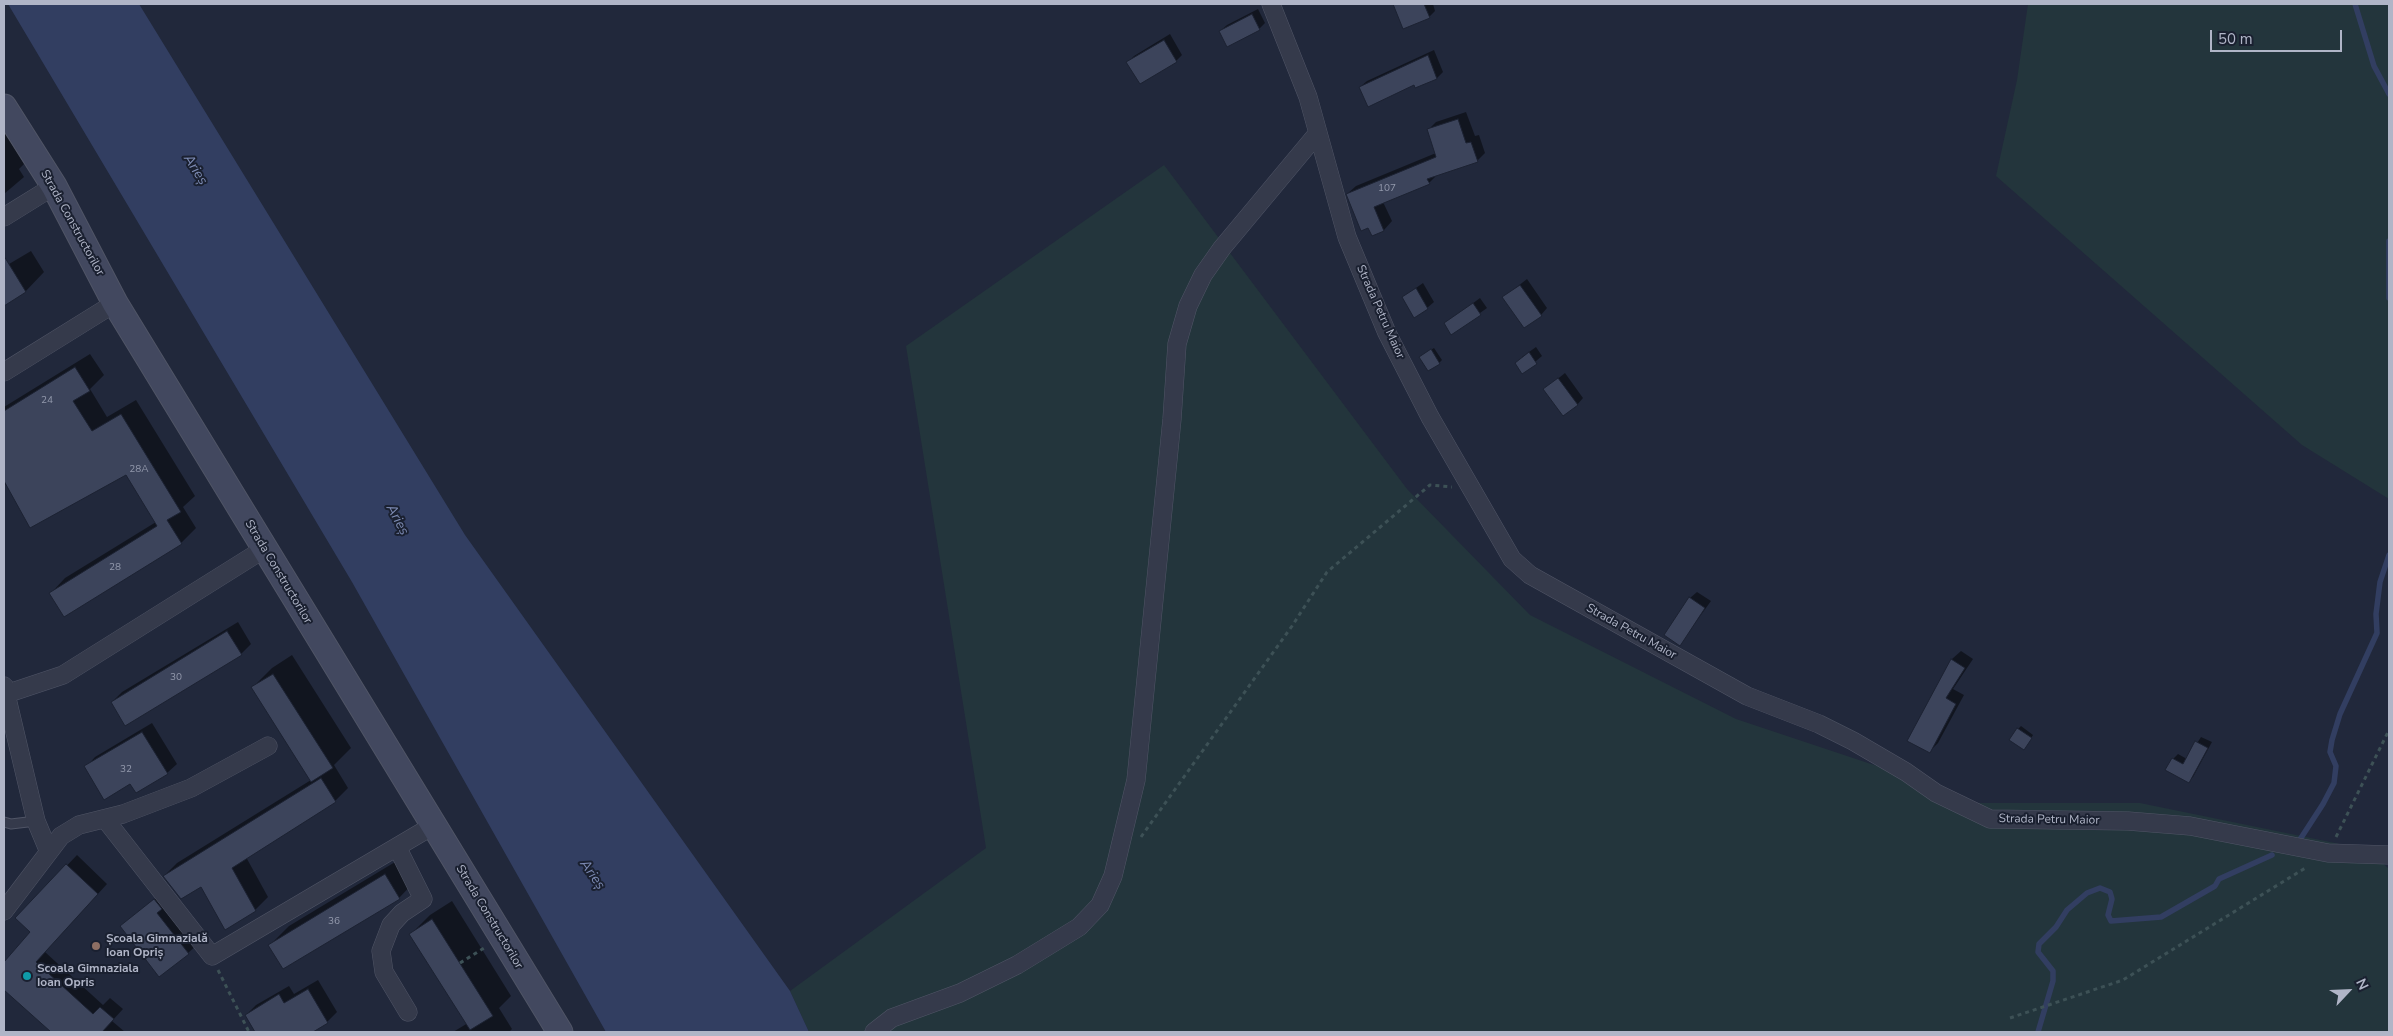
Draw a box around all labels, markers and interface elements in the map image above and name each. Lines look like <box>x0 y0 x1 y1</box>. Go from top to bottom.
scale bar <box>2213 20 2346 52</box>
text: 50 m <box>2218 29 2253 49</box>
water label: Arieș <box>179 152 211 188</box>
street label: Strada Constructorilor <box>37 168 107 278</box>
house number: 107 <box>1378 183 1396 195</box>
street label: Strada Petru Maior <box>1353 263 1407 361</box>
house number: 24 <box>41 395 53 407</box>
house number: 28A <box>129 464 149 476</box>
water label: Arieș <box>382 502 412 538</box>
street label: Strada Constructorilor <box>241 517 315 627</box>
house number: 28 <box>109 562 121 574</box>
street label: Strada Petru Maior <box>1583 601 1679 663</box>
house number: 30 <box>170 672 182 684</box>
house number: 32 <box>120 764 132 776</box>
street label: Strada Petru Maior <box>1998 812 2100 828</box>
water label: Arieș <box>576 857 608 893</box>
street label: Strada Constructorilor <box>452 862 526 972</box>
house number: 36 <box>328 916 340 928</box>
place label: Școala Gimnazială Ioan Opriș <box>106 932 208 960</box>
marker: Școala Gimnazială Ioan Opriș <box>90 940 102 952</box>
place label: Scoala Gimnaziala Ioan Opris <box>37 962 139 990</box>
north arrow <box>2323 966 2373 1016</box>
marker: Scoala Gimnaziala Ioan Opris <box>21 970 33 982</box>
text: N <box>2351 976 2373 993</box>

